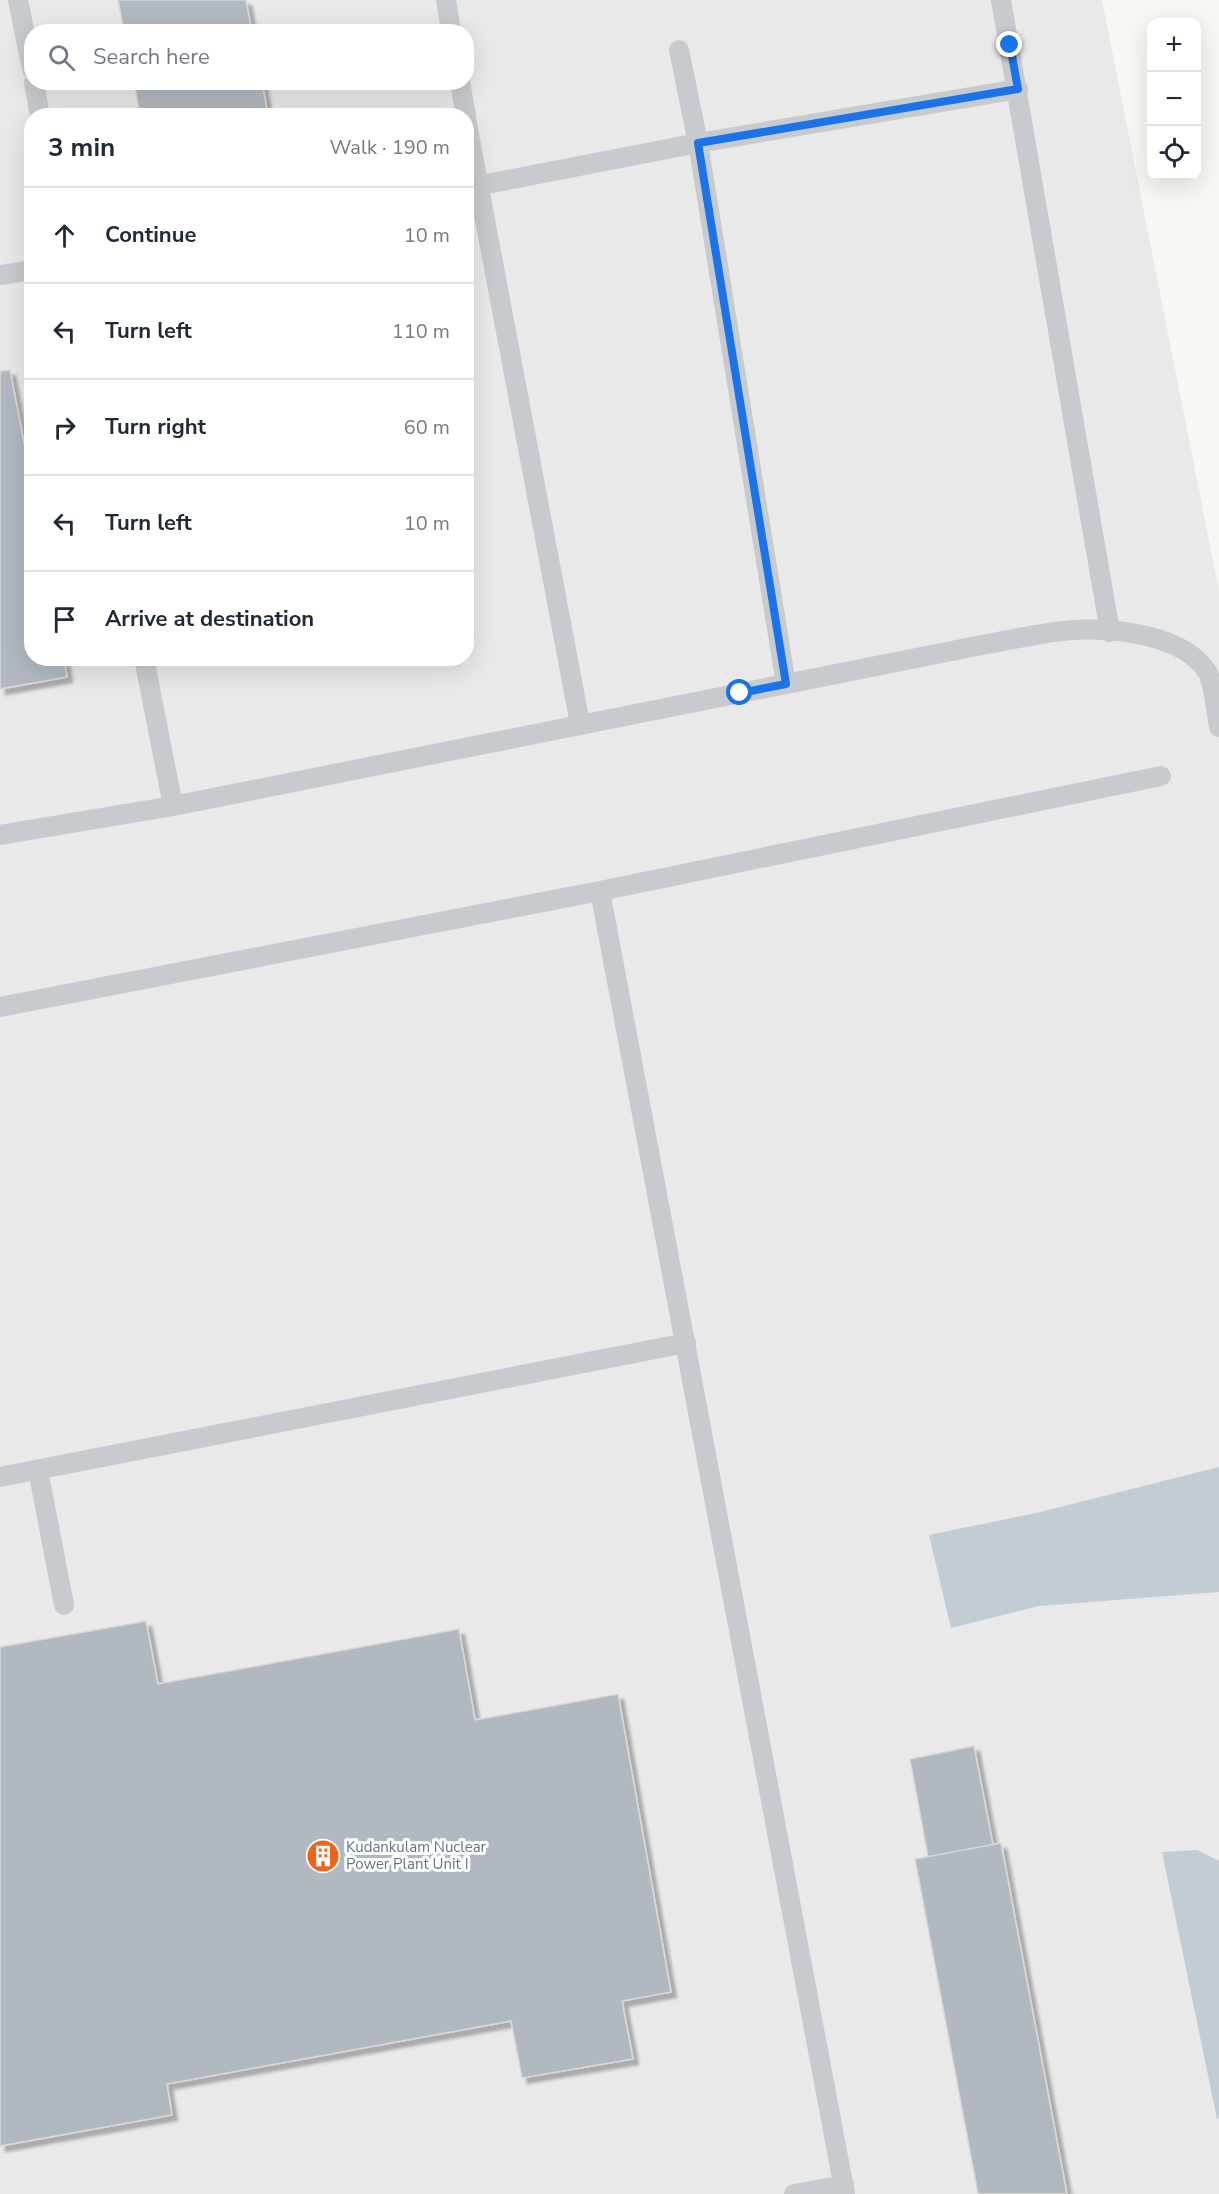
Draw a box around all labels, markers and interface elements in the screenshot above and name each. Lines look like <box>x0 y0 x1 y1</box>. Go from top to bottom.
map controls <box>1147 18 1201 180</box>
button: + <box>1147 18 1201 72</box>
search box <box>24 24 474 90</box>
route end <box>996 31 1022 57</box>
icon: search <box>45 41 78 74</box>
text: Search here <box>93 42 210 72</box>
button: − <box>1147 72 1201 126</box>
button: locate <box>1147 126 1201 180</box>
text: 3 min <box>48 130 115 165</box>
text: Walk · 190 m <box>330 134 450 161</box>
icon: ahead <box>48 219 81 252</box>
text: Continue <box>105 220 196 250</box>
text: 10 m <box>404 222 450 249</box>
icon: left <box>48 315 81 348</box>
text: Turn left <box>105 316 192 346</box>
text: 110 m <box>392 318 450 345</box>
icon: right <box>48 411 81 444</box>
text: Turn right <box>105 412 206 442</box>
text: 60 m <box>404 414 450 441</box>
icon: left <box>48 507 81 540</box>
text: Turn left <box>105 508 192 538</box>
text: 10 m <box>404 510 450 537</box>
icon: arrive <box>48 603 81 636</box>
text: Arrive at destination <box>105 604 314 634</box>
route start <box>726 679 752 705</box>
place label: Kudankulam Nuclear Power Plant Unit I <box>346 1837 487 1874</box>
building icon: Kudankulam Nuclear Power Plant Unit I <box>305 1838 341 1874</box>

